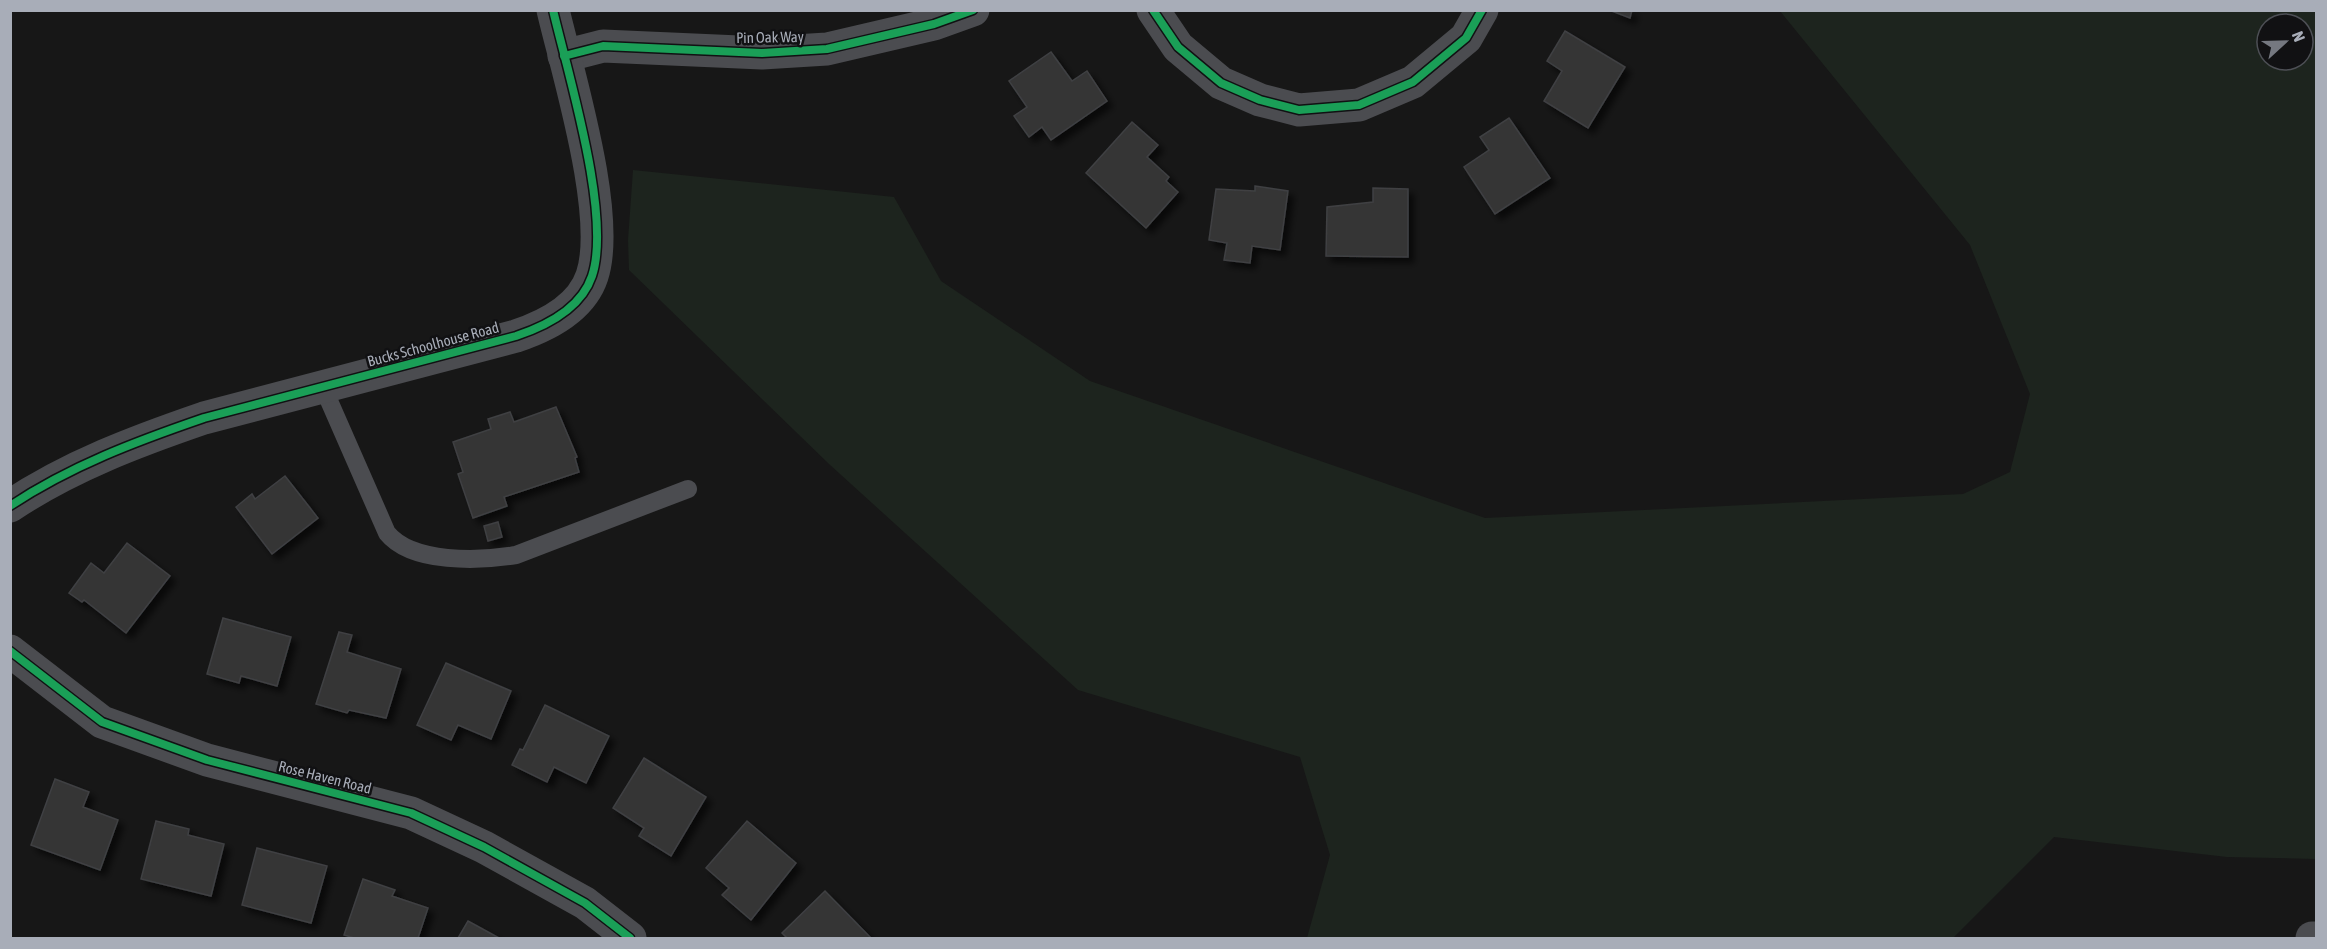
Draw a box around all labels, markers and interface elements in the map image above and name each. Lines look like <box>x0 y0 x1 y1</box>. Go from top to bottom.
north arrow <box>2255 12 2315 72</box>
street label: Pin Oak Way <box>736 28 804 46</box>
text: N <box>2289 29 2309 44</box>
street label: Bucks Schoolhouse Road <box>365 318 501 370</box>
street label: Rose Haven Road <box>277 757 373 797</box>

